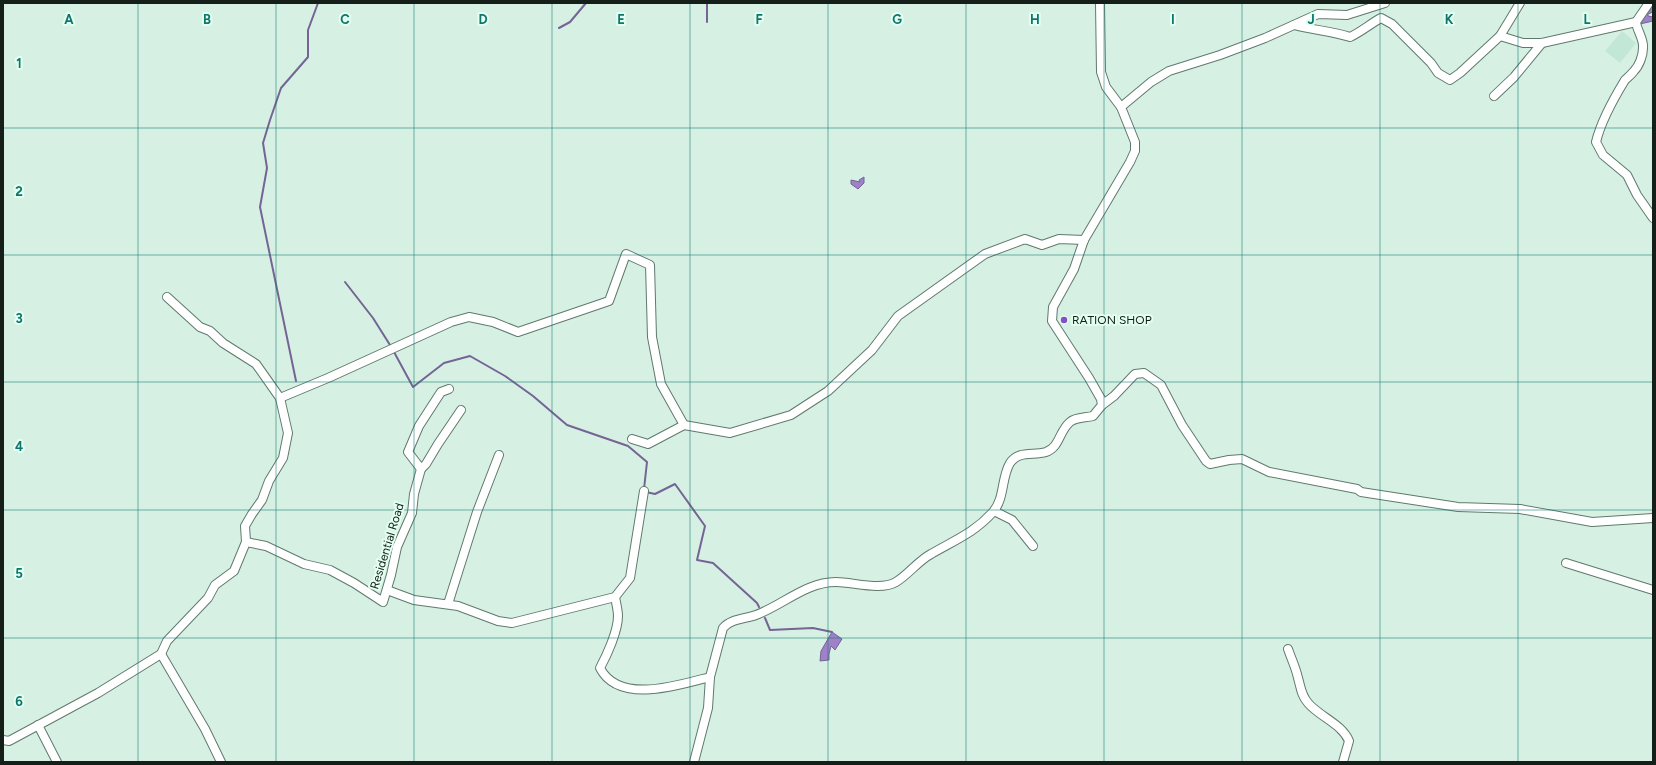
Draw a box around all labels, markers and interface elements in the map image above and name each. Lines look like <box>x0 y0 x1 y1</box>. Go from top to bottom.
text: A <box>64 12 74 27</box>
text: B <box>203 12 211 27</box>
text: C <box>340 12 350 27</box>
text: D <box>478 12 488 27</box>
text: E <box>617 12 625 27</box>
text: F <box>755 12 763 27</box>
text: G <box>892 12 902 27</box>
text: H <box>1030 12 1040 27</box>
text: I <box>1171 12 1175 27</box>
text: J <box>1307 12 1315 27</box>
text: K <box>1445 12 1454 27</box>
text: L <box>1584 12 1591 27</box>
text: 1 <box>16 56 22 71</box>
text: 2 <box>15 184 23 199</box>
text: 3 <box>15 311 23 326</box>
place label: RATION SHOP <box>1072 313 1152 327</box>
marker: RATION SHOP <box>1059 315 1069 325</box>
text: 4 <box>15 439 23 454</box>
street label: Residential Road <box>367 501 407 591</box>
text: 5 <box>15 566 23 581</box>
text: 6 <box>15 694 23 709</box>

